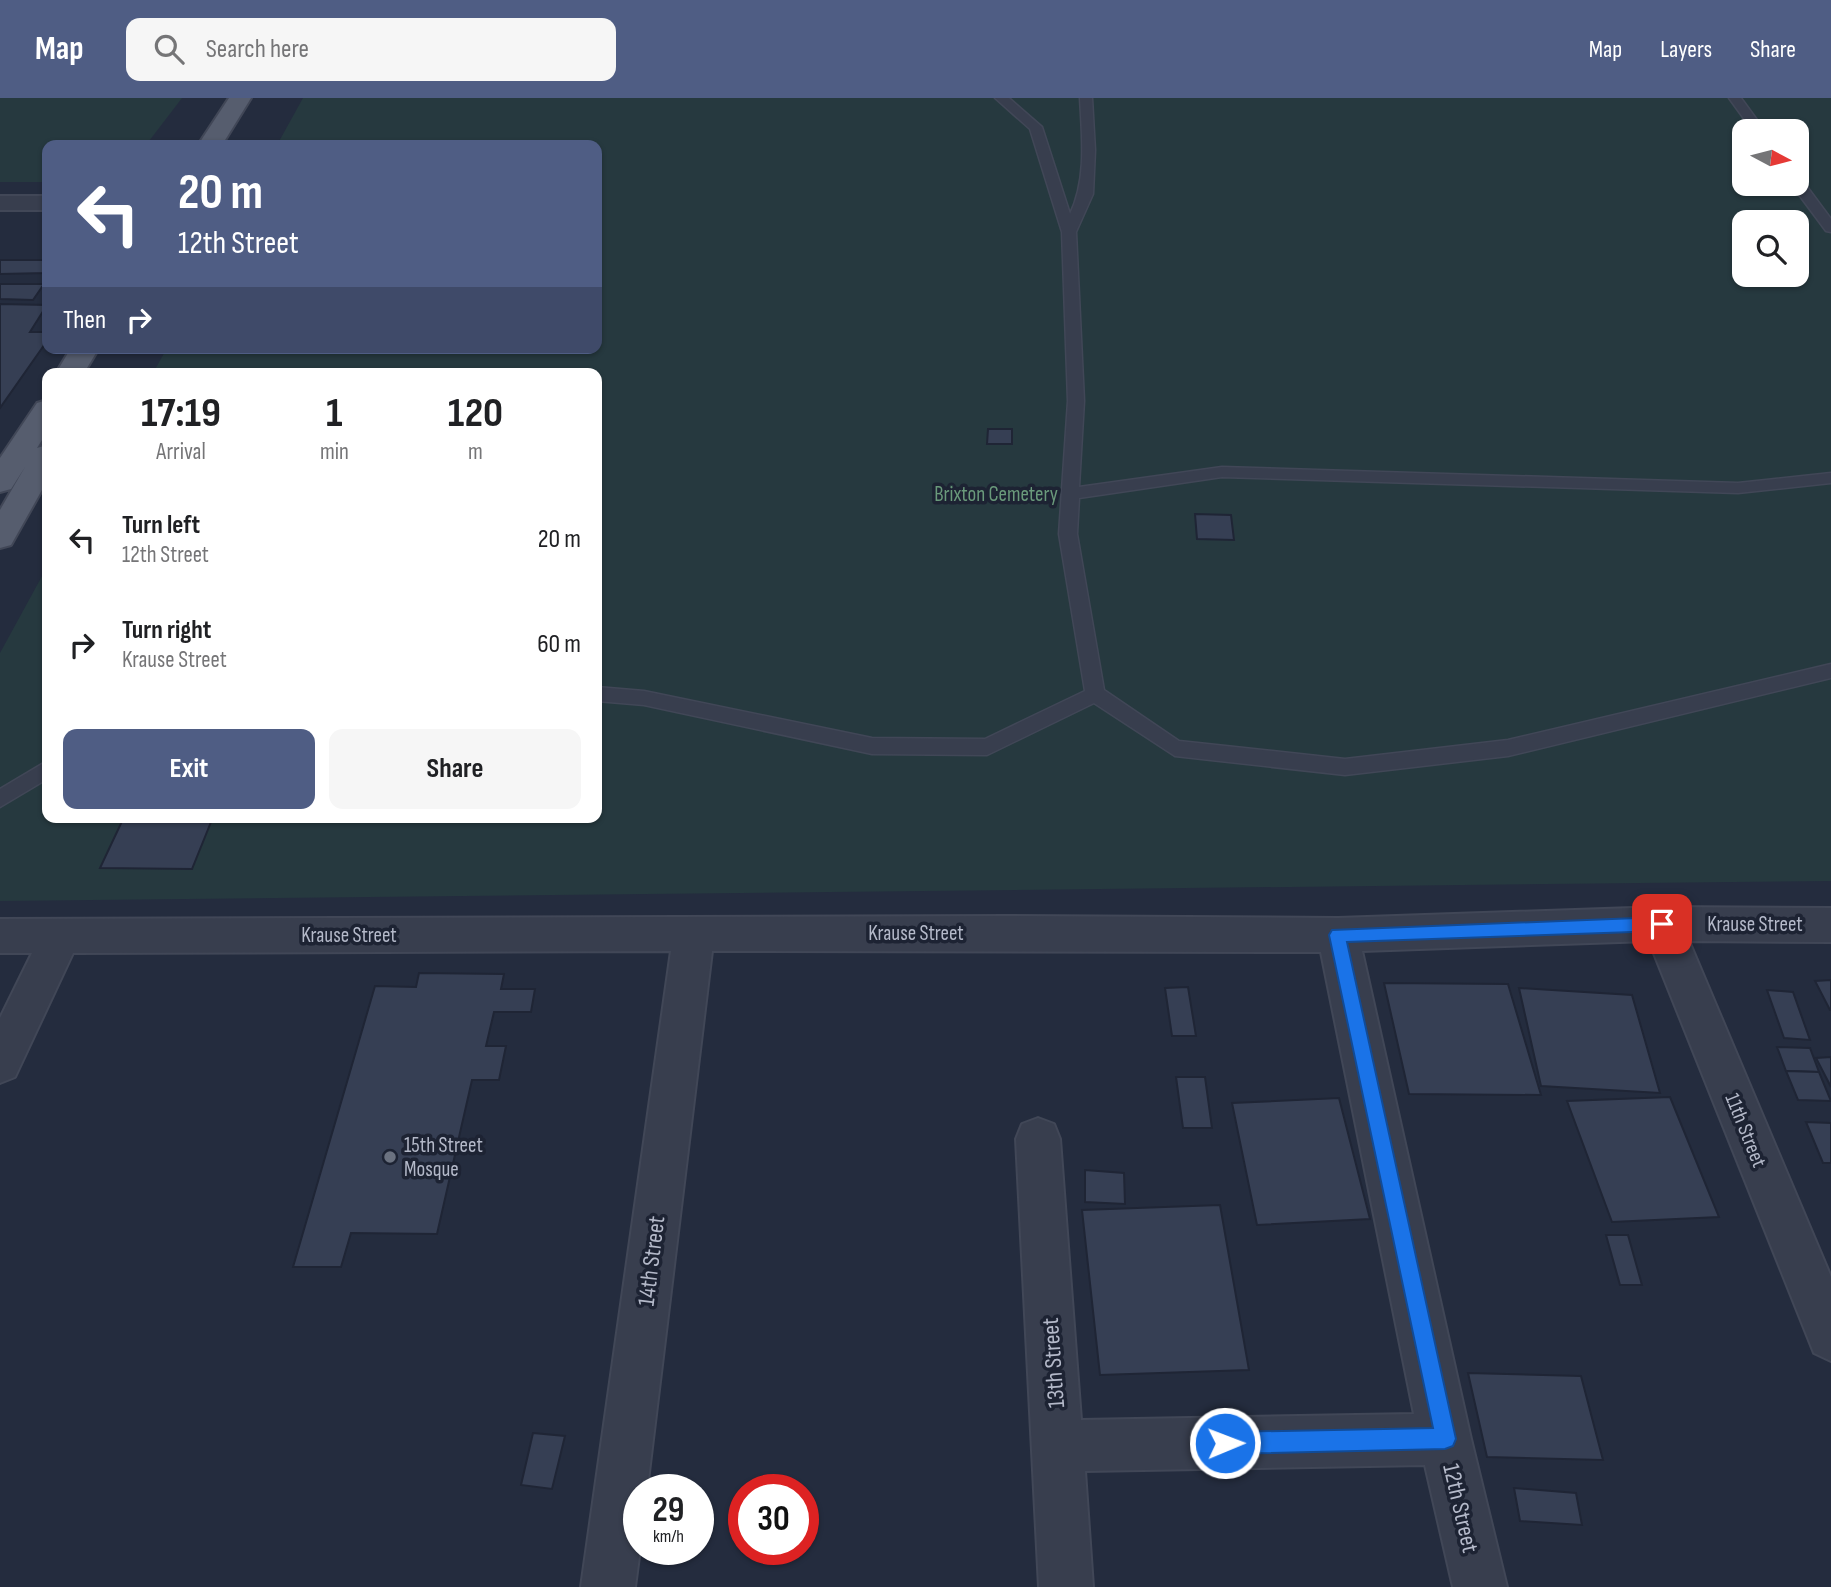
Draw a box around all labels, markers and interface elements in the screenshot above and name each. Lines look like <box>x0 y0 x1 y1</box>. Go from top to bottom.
search box <box>126 18 616 81</box>
text: Map <box>35 29 84 69</box>
icon: search <box>150 30 188 68</box>
text: Search here <box>206 34 309 65</box>
text: Map <box>1589 35 1622 64</box>
text: Layers <box>1660 35 1712 64</box>
text: Share <box>1750 35 1796 64</box>
north arrow <box>1732 119 1810 196</box>
map controls <box>1732 119 1809 287</box>
text: 20 m <box>178 164 263 223</box>
icon: left <box>63 168 154 259</box>
button: search <box>1732 210 1809 287</box>
text: 12th Street <box>178 224 299 263</box>
icon: right <box>120 301 158 339</box>
text: Then <box>63 305 106 336</box>
text: 17:19 <box>141 388 221 439</box>
text: 1 <box>326 388 343 439</box>
text: 120 <box>448 388 503 439</box>
text: Arrival <box>156 438 206 466</box>
text: min <box>320 438 349 466</box>
text: m <box>468 438 483 466</box>
park label: Brixton Cemetery <box>934 482 1058 507</box>
text: Turn left <box>122 510 200 541</box>
icon: left <box>63 521 101 559</box>
text: 20 m <box>538 524 581 555</box>
text: 12th Street <box>122 541 209 569</box>
text: Turn right <box>122 615 211 646</box>
icon: right <box>63 626 101 664</box>
text: 60 m <box>537 629 581 660</box>
text: Krause Street <box>122 646 227 674</box>
button: Exit <box>63 729 315 809</box>
button: Share <box>329 729 581 809</box>
pin <box>1632 894 1692 954</box>
icon: arrive <box>1643 905 1681 943</box>
street label: Krause Street <box>1707 912 1803 937</box>
street label: Krause Street <box>868 921 964 946</box>
street label: Krause Street <box>301 923 397 948</box>
street label: 11th Street <box>1719 1090 1772 1171</box>
place label: 15th Street Mosque <box>404 1133 483 1182</box>
marker: 15th Street Mosque <box>382 1149 398 1165</box>
street label: 14th Street <box>632 1214 671 1308</box>
street label: 13th Street <box>1036 1317 1071 1409</box>
position arrow <box>1188 1406 1262 1480</box>
street label: 12th Street <box>1436 1461 1485 1556</box>
speed limit sign: 30 <box>728 1474 819 1565</box>
text: 29 <box>653 1489 684 1532</box>
text: km/h <box>653 1526 684 1547</box>

